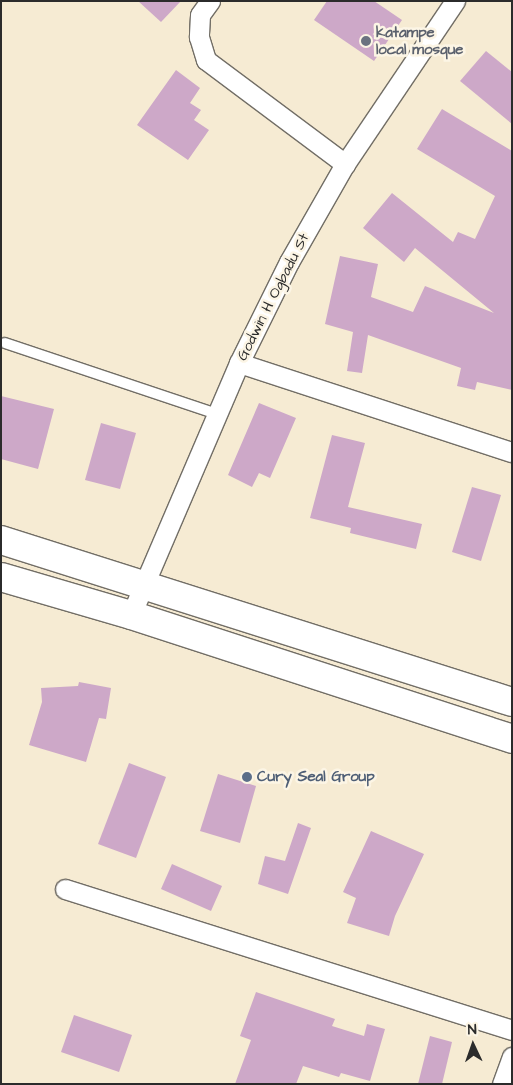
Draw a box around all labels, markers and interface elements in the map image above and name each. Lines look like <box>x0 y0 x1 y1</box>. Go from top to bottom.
place label: katampe local mosque <box>376 23 463 58</box>
marker: katampe local mosque <box>360 35 372 47</box>
street label: Godwin H Ogbadu St <box>233 230 313 364</box>
place label: Cury Seal Group <box>257 768 375 786</box>
marker: Cury Seal Group <box>241 771 253 783</box>
north arrow <box>448 1020 498 1070</box>
text: N <box>467 1020 477 1040</box>

